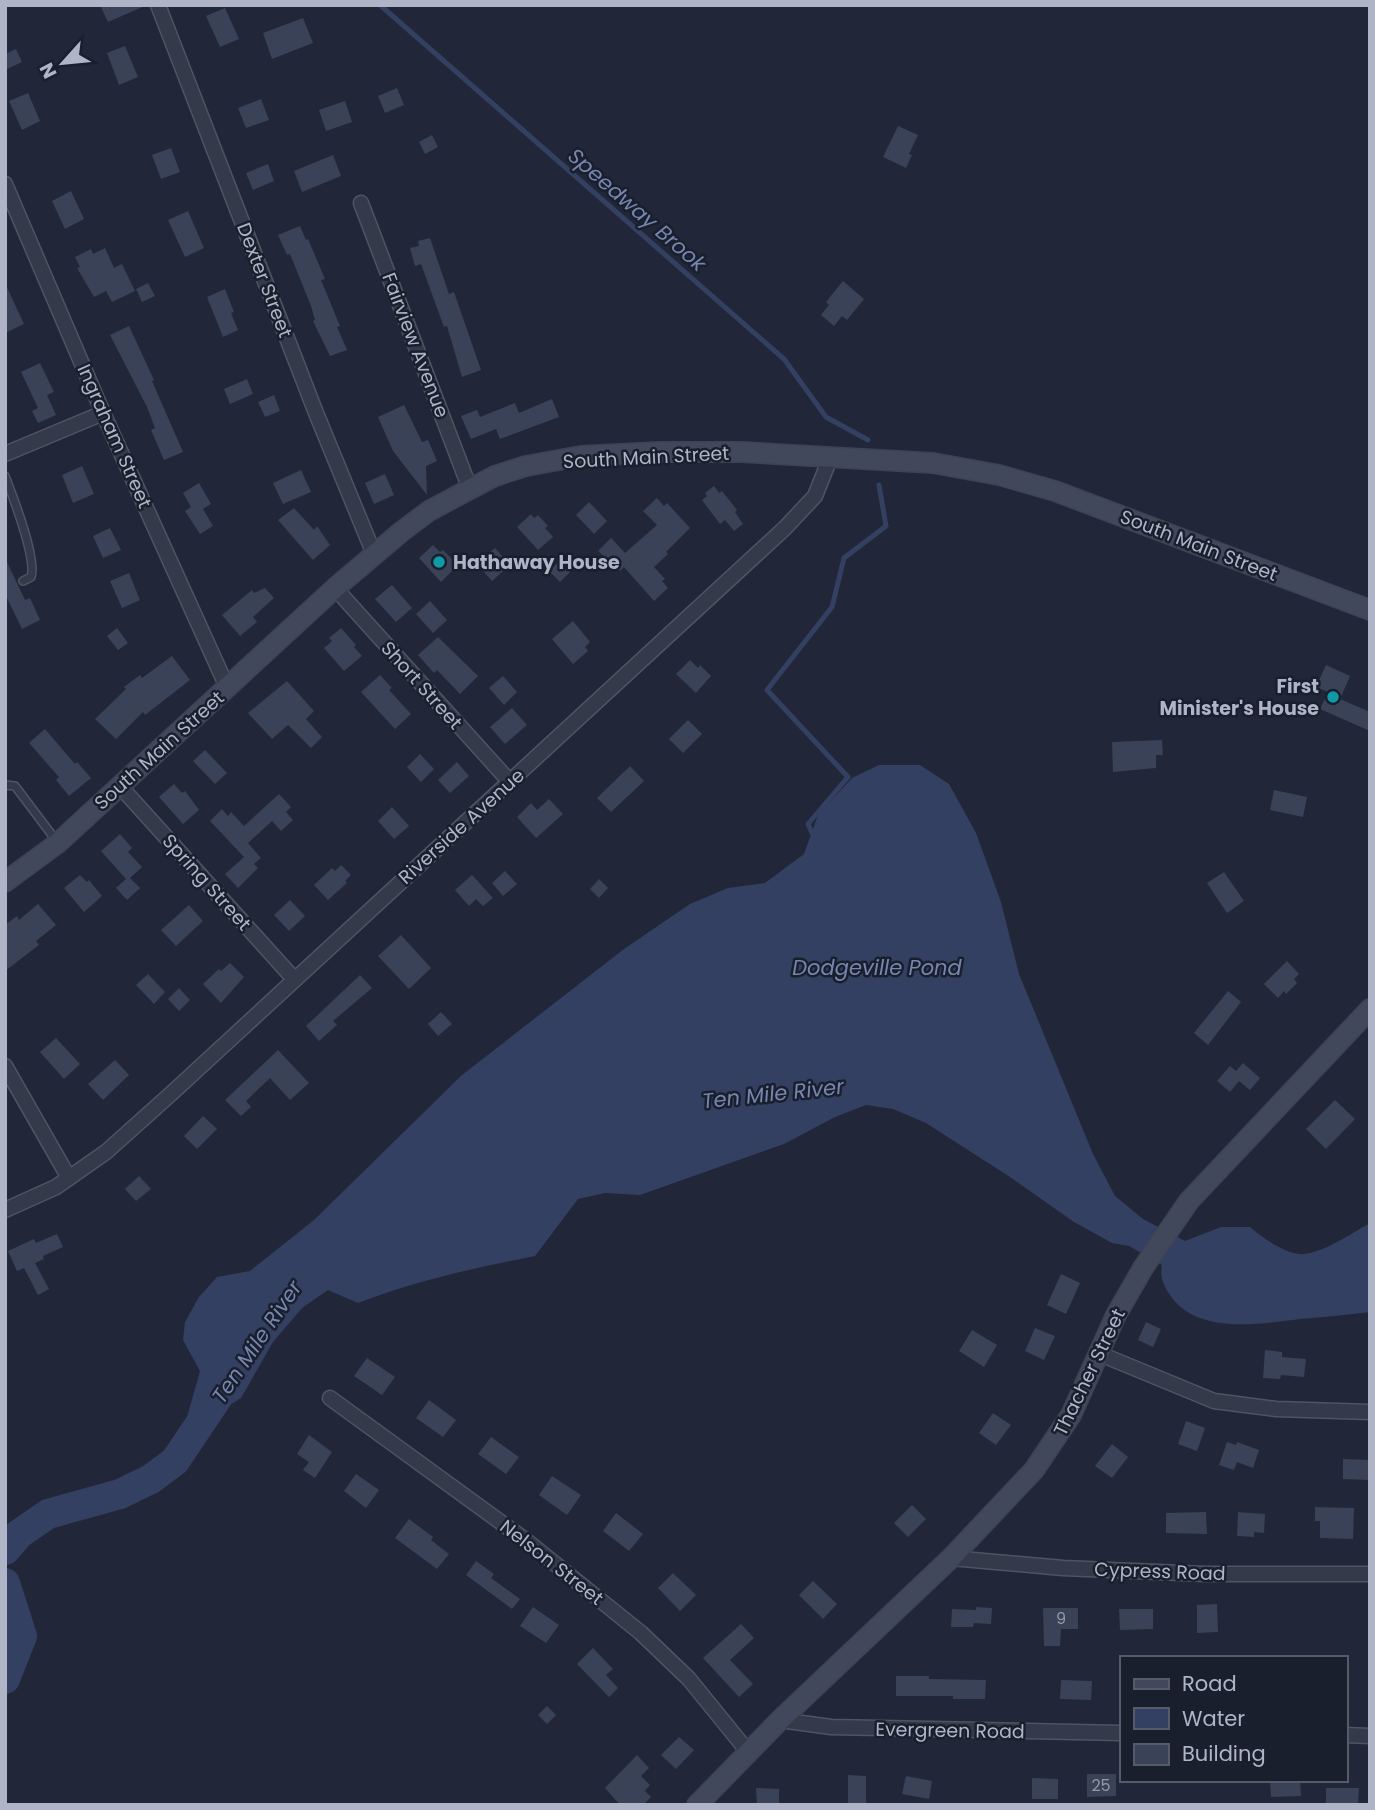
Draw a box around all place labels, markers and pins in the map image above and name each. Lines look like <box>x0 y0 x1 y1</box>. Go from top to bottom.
place label: Hathaway House <box>453 549 620 576</box>
marker: Hathaway House <box>431 554 447 570</box>
place label: First Minister's House <box>1159 673 1319 722</box>
marker: First Minister's House <box>1325 689 1341 705</box>

